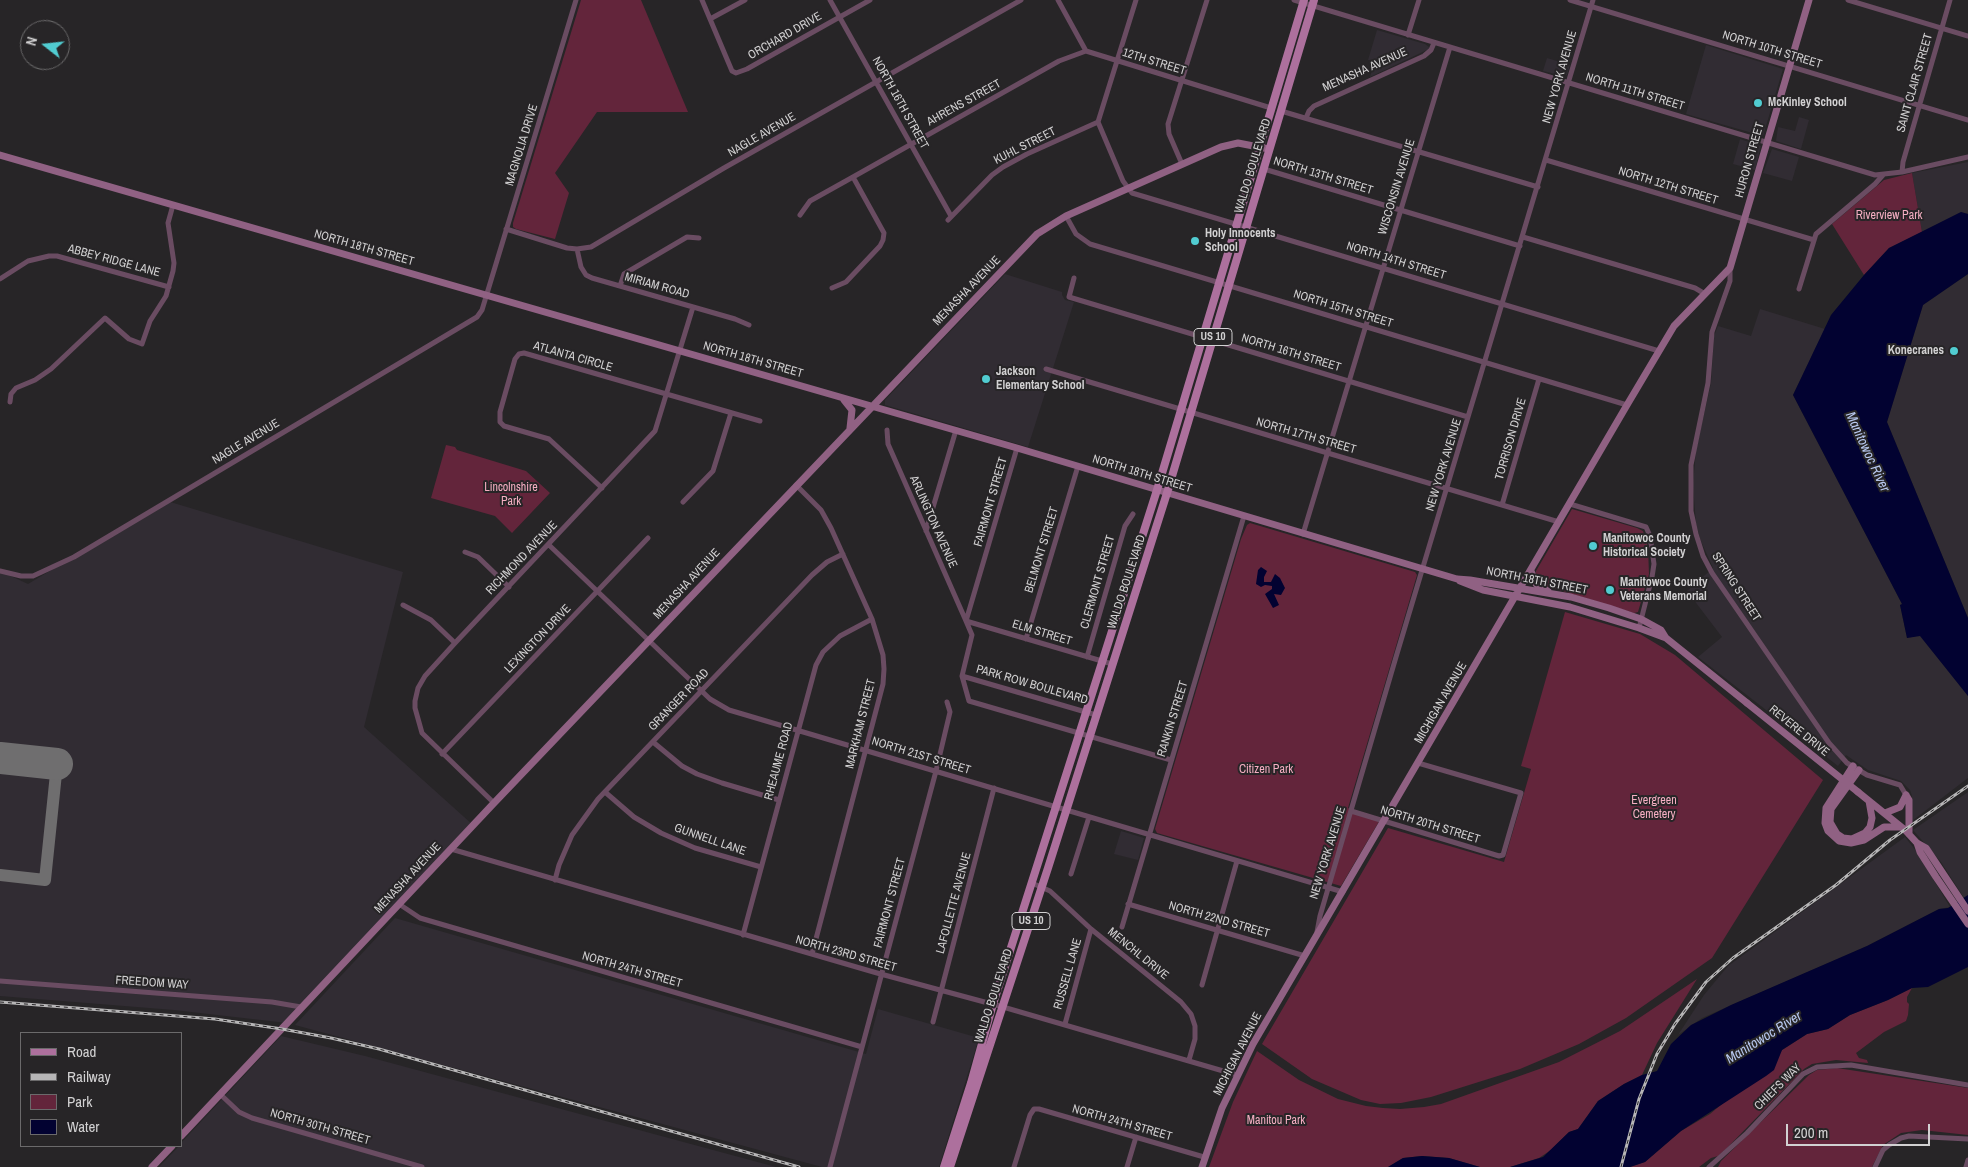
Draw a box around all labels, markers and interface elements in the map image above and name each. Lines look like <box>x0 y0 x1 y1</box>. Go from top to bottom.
street label: ORCHARD DRIVE <box>746 9 824 63</box>
north arrow <box>20 20 70 70</box>
street label: NORTH 10TH STREET <box>1721 28 1823 72</box>
street label: NEW YORK AVENUE <box>1540 29 1580 125</box>
street label: SAINT CLAIR STREET <box>1894 32 1936 134</box>
text: N <box>22 35 41 48</box>
street label: MENASHA AVENUE <box>1320 45 1410 95</box>
street label: 12TH STREET <box>1121 46 1187 78</box>
street label: NORTH 16TH STREET <box>869 54 931 152</box>
street label: NORTH 11TH STREET <box>1584 70 1686 114</box>
street label: AHRENS STREET <box>924 77 1004 129</box>
place label: McKinley School <box>1768 96 1847 110</box>
marker: McKinley School <box>1752 97 1764 109</box>
street label: MAGNOLIA DRIVE <box>503 102 541 188</box>
street label: NAGLE AVENUE <box>726 110 798 160</box>
street label: WALDO BOULEVARD <box>1232 117 1274 215</box>
street label: HURON STREET <box>1732 121 1768 199</box>
street label: KUHL STREET <box>992 124 1058 168</box>
street label: WISCONSIN AVENUE <box>1376 137 1418 237</box>
street label: NORTH 13TH STREET <box>1272 154 1374 198</box>
street label: NORTH 12TH STREET <box>1617 164 1719 208</box>
park label: Riverview Park <box>1856 209 1922 223</box>
street label: NORTH 18TH STREET <box>312 227 416 269</box>
place label: Holy Innocents School <box>1205 227 1276 255</box>
marker: Holy Innocents School <box>1189 235 1201 247</box>
street label: NORTH 14TH STREET <box>1345 239 1447 283</box>
street label: ABBEY RIDGE LANE <box>66 242 162 280</box>
street label: MENASHA AVENUE <box>930 253 1004 329</box>
street label: MIRIAM ROAD <box>623 270 691 302</box>
street label: NORTH 15TH STREET <box>1292 287 1394 331</box>
road number: US 10 <box>1194 328 1232 346</box>
street label: NORTH 16TH STREET <box>1240 331 1342 375</box>
street label: ATLANTA CIRCLE <box>532 339 614 375</box>
street label: NORTH 18TH STREET <box>701 339 805 381</box>
place label: Konecranes <box>1888 344 1944 358</box>
marker: Konecranes <box>1948 345 1960 357</box>
place label: Jackson Elementary School <box>996 365 1085 393</box>
marker: Jackson Elementary School <box>980 373 992 385</box>
street label: TORRISON DRIVE <box>1492 396 1530 482</box>
water label: Manitowoc River <box>1841 409 1893 495</box>
street label: NORTH 17TH STREET <box>1254 415 1358 457</box>
street label: NAGLE AVENUE <box>210 416 282 468</box>
street label: NEW YORK AVENUE <box>1423 417 1465 513</box>
street label: NORTH 18TH STREET <box>1091 452 1193 496</box>
street label: FAIRMONT STREET <box>971 456 1011 548</box>
street label: ARLINGTON AVENUE <box>906 474 960 570</box>
park label: Lincolnshire Park <box>484 481 538 509</box>
street label: BELMONT STREET <box>1022 505 1062 595</box>
street label: RICHMOND AVENUE <box>483 518 561 598</box>
place label: Manitowoc County Historical Society <box>1603 532 1690 560</box>
street label: WALDO BOULEVARD <box>1105 533 1149 631</box>
street label: CLERMONT STREET <box>1078 534 1118 630</box>
marker: Manitowoc County Historical Society <box>1587 540 1599 552</box>
street label: MENASHA AVENUE <box>651 546 723 622</box>
street label: SPRING STREET <box>1708 550 1764 624</box>
street label: NORTH 18TH STREET <box>1485 564 1589 598</box>
place label: Manitowoc County Veterans Memorial <box>1620 576 1707 604</box>
marker: Manitowoc County Veterans Memorial <box>1604 584 1616 596</box>
street label: LEXINGTON DRIVE <box>502 602 574 676</box>
street label: ELM STREET <box>1010 617 1074 649</box>
street label: MICHIGAN AVENUE <box>1412 660 1470 746</box>
street label: PARK ROW BOULEVARD <box>974 662 1090 708</box>
street label: GRANGER ROAD <box>646 666 712 734</box>
street label: MARKHAM STREET <box>843 678 879 770</box>
street label: RANKIN STREET <box>1155 679 1191 759</box>
street label: REVERE DRIVE <box>1766 702 1832 760</box>
street label: RHEAUME ROAD <box>762 720 796 802</box>
street label: NORTH 21ST STREET <box>870 734 972 778</box>
park label: Citizen Park <box>1239 763 1293 777</box>
park label: Evergreen Cemetery <box>1631 794 1677 822</box>
street label: NORTH 20TH STREET <box>1379 803 1481 847</box>
street label: NEW YORK AVENUE <box>1307 805 1349 901</box>
street label: GUNNELL LANE <box>672 821 748 859</box>
street label: MENASHA AVENUE <box>372 840 444 916</box>
street label: LAFOLLETTE AVENUE <box>934 851 974 955</box>
street label: FAIRMONT STREET <box>871 857 909 949</box>
street label: NORTH 22ND STREET <box>1167 899 1271 941</box>
road number: US 10 <box>1012 912 1050 929</box>
street label: MENCHL DRIVE <box>1105 925 1171 983</box>
street label: NORTH 23RD STREET <box>794 933 898 975</box>
street label: RUSSELL LANE <box>1051 937 1085 1011</box>
street label: WALDO BOULEVARD <box>972 947 1016 1045</box>
street label: NORTH 24TH STREET <box>580 949 684 991</box>
street label: FREEDOM WAY <box>115 973 189 993</box>
water label: Manitowoc River <box>1723 1008 1805 1068</box>
street label: MICHIGAN AVENUE <box>1211 1010 1265 1098</box>
legend <box>20 1032 182 1147</box>
text: Road <box>67 1041 96 1062</box>
street label: CHIEFS WAY <box>1752 1061 1804 1113</box>
text: Railway <box>67 1066 111 1087</box>
text: Park <box>67 1091 92 1112</box>
street label: NORTH 24TH STREET <box>1070 1102 1174 1144</box>
street label: NORTH 30TH STREET <box>268 1106 372 1148</box>
park label: Manitou Park <box>1247 1114 1305 1128</box>
scale bar <box>1788 1114 1932 1146</box>
text: Water <box>67 1116 99 1137</box>
text: 200 m <box>1794 1122 1828 1143</box>

